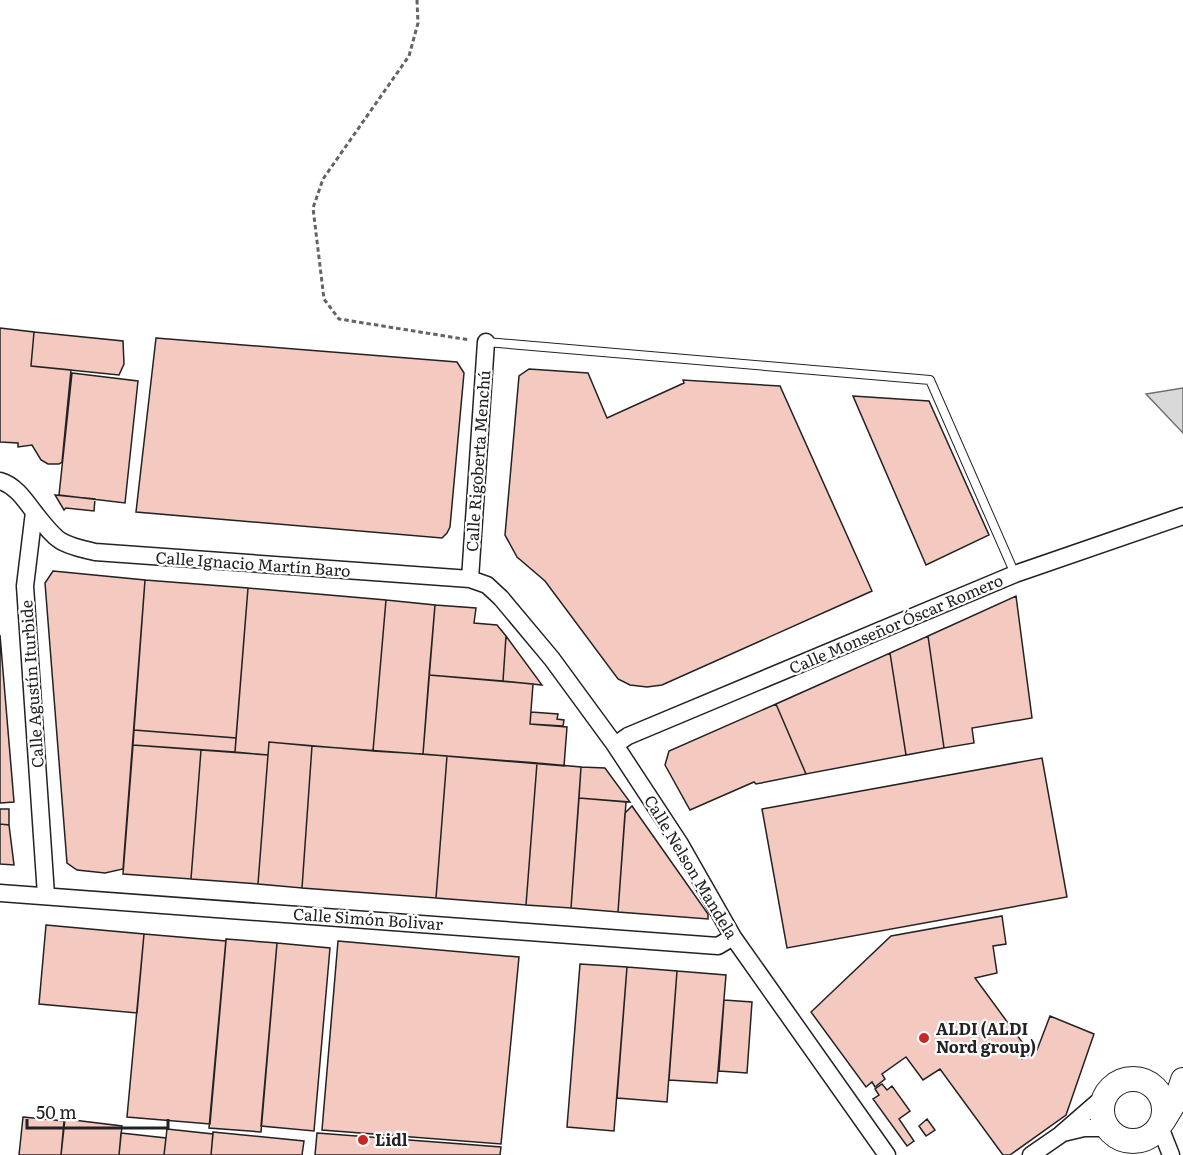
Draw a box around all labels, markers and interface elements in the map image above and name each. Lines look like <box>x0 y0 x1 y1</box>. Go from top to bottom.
street label: Calle Rigoberta Menchú <box>459 369 495 553</box>
street label: Calle Ignacio Martín Baro <box>155 544 351 582</box>
street label: Calle Monseñor Óscar Romero <box>785 567 1006 679</box>
street label: Calle Agustín Iturbide <box>13 599 49 769</box>
street label: Calle Nelson Mandela <box>639 790 745 943</box>
street label: Calle Simón Bolivar <box>292 901 444 935</box>
place label: ALDI (ALDI Nord group) <box>936 1016 1036 1058</box>
marker: ALDI (ALDI Nord group) <box>917 1031 931 1045</box>
scale bar <box>27 1092 168 1130</box>
text: 50 m <box>36 1098 77 1125</box>
place label: Lidl <box>375 1127 408 1151</box>
marker: Lidl <box>356 1133 370 1147</box>

